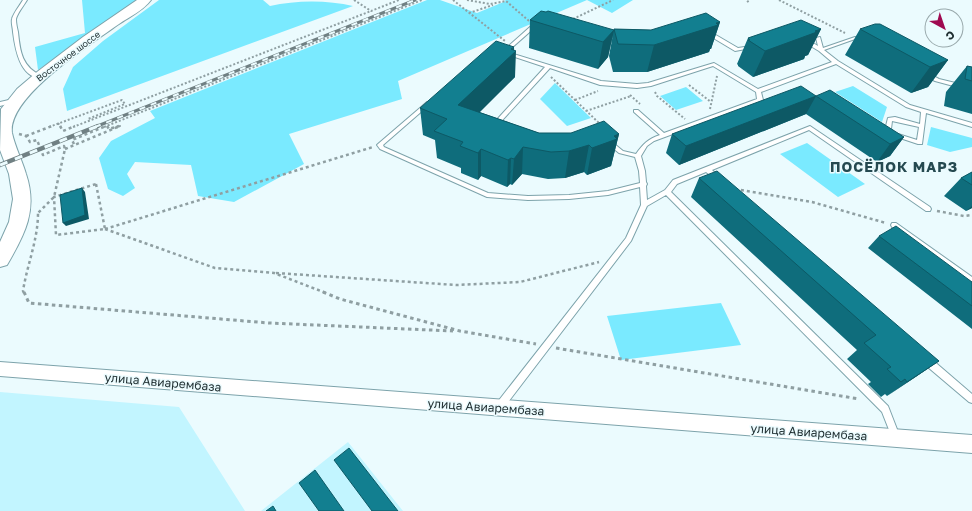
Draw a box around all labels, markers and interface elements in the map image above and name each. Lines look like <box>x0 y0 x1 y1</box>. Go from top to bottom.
north arrow <box>924 8 964 48</box>
street label: Восточное шоссе <box>34 28 102 84</box>
text: С <box>943 29 958 44</box>
district label: ПОСЁЛОК МАРЗ <box>830 158 958 175</box>
street label: улица Авиарембаза <box>104 369 222 395</box>
street label: улица Авиарембаза <box>427 395 545 419</box>
street label: улица Авиарембаза <box>750 420 868 444</box>

